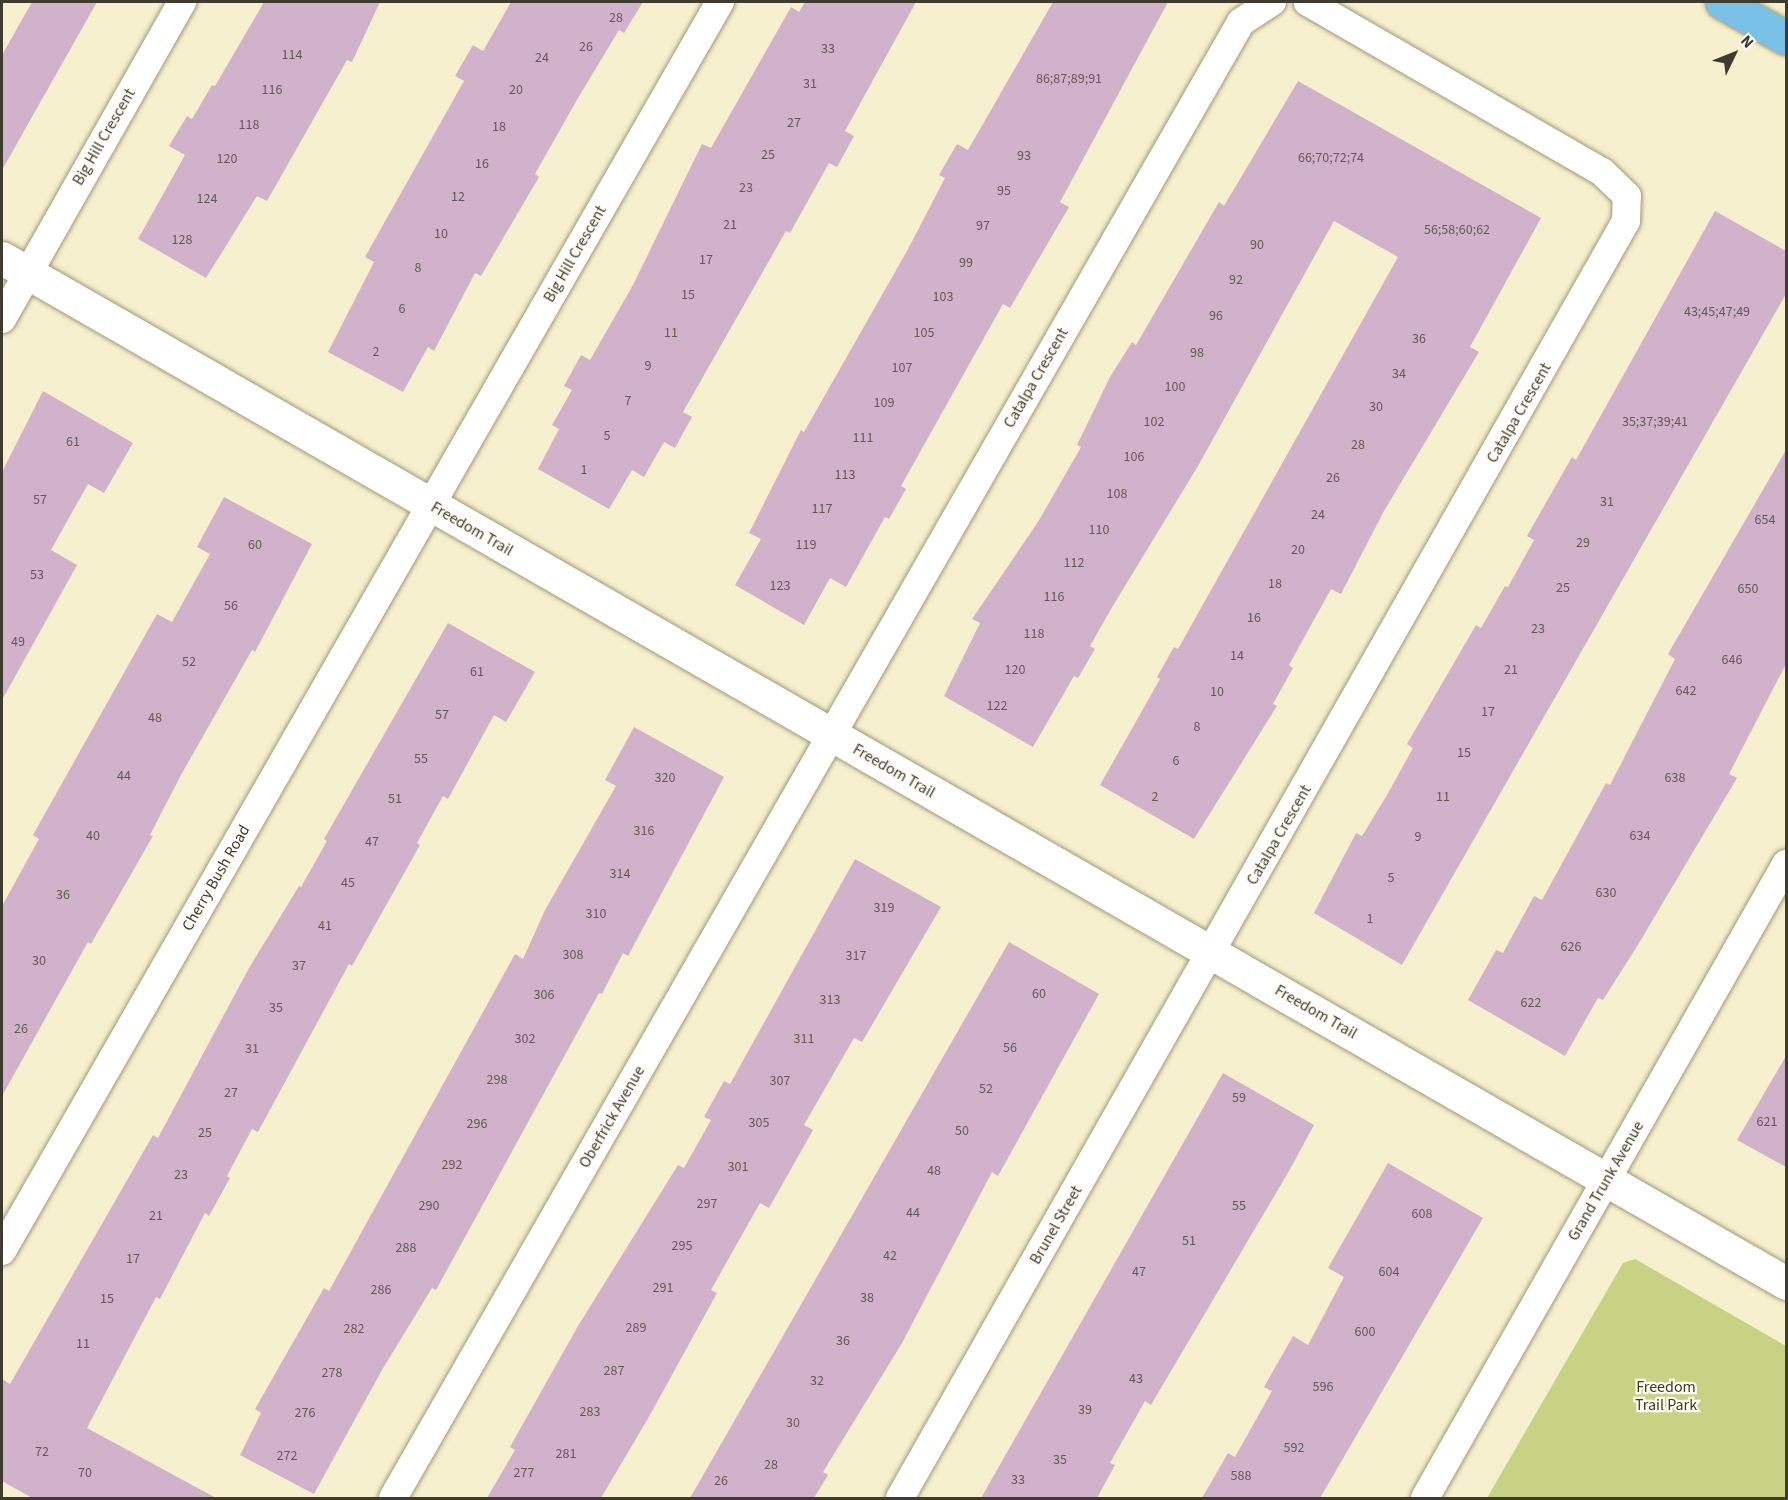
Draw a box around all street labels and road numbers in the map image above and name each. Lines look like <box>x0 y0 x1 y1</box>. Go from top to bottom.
street label: Big Hill Crescent <box>69 85 139 189</box>
street label: Big Hill Crescent <box>540 202 610 306</box>
street label: Catalpa Crescent <box>1000 325 1072 431</box>
street label: Catalpa Crescent <box>1483 360 1555 466</box>
street label: Freedom Trail <box>427 498 517 560</box>
street label: Freedom Trail <box>849 740 939 802</box>
street label: Catalpa Crescent <box>1243 782 1315 888</box>
street label: Cherry Bush Road <box>178 822 254 934</box>
street label: Freedom Trail <box>1271 981 1361 1043</box>
street label: Oberfrick Avenue <box>575 1062 649 1172</box>
street label: Grand Trunk Avenue <box>1564 1118 1648 1244</box>
street label: Brunel Street <box>1026 1182 1086 1268</box>

